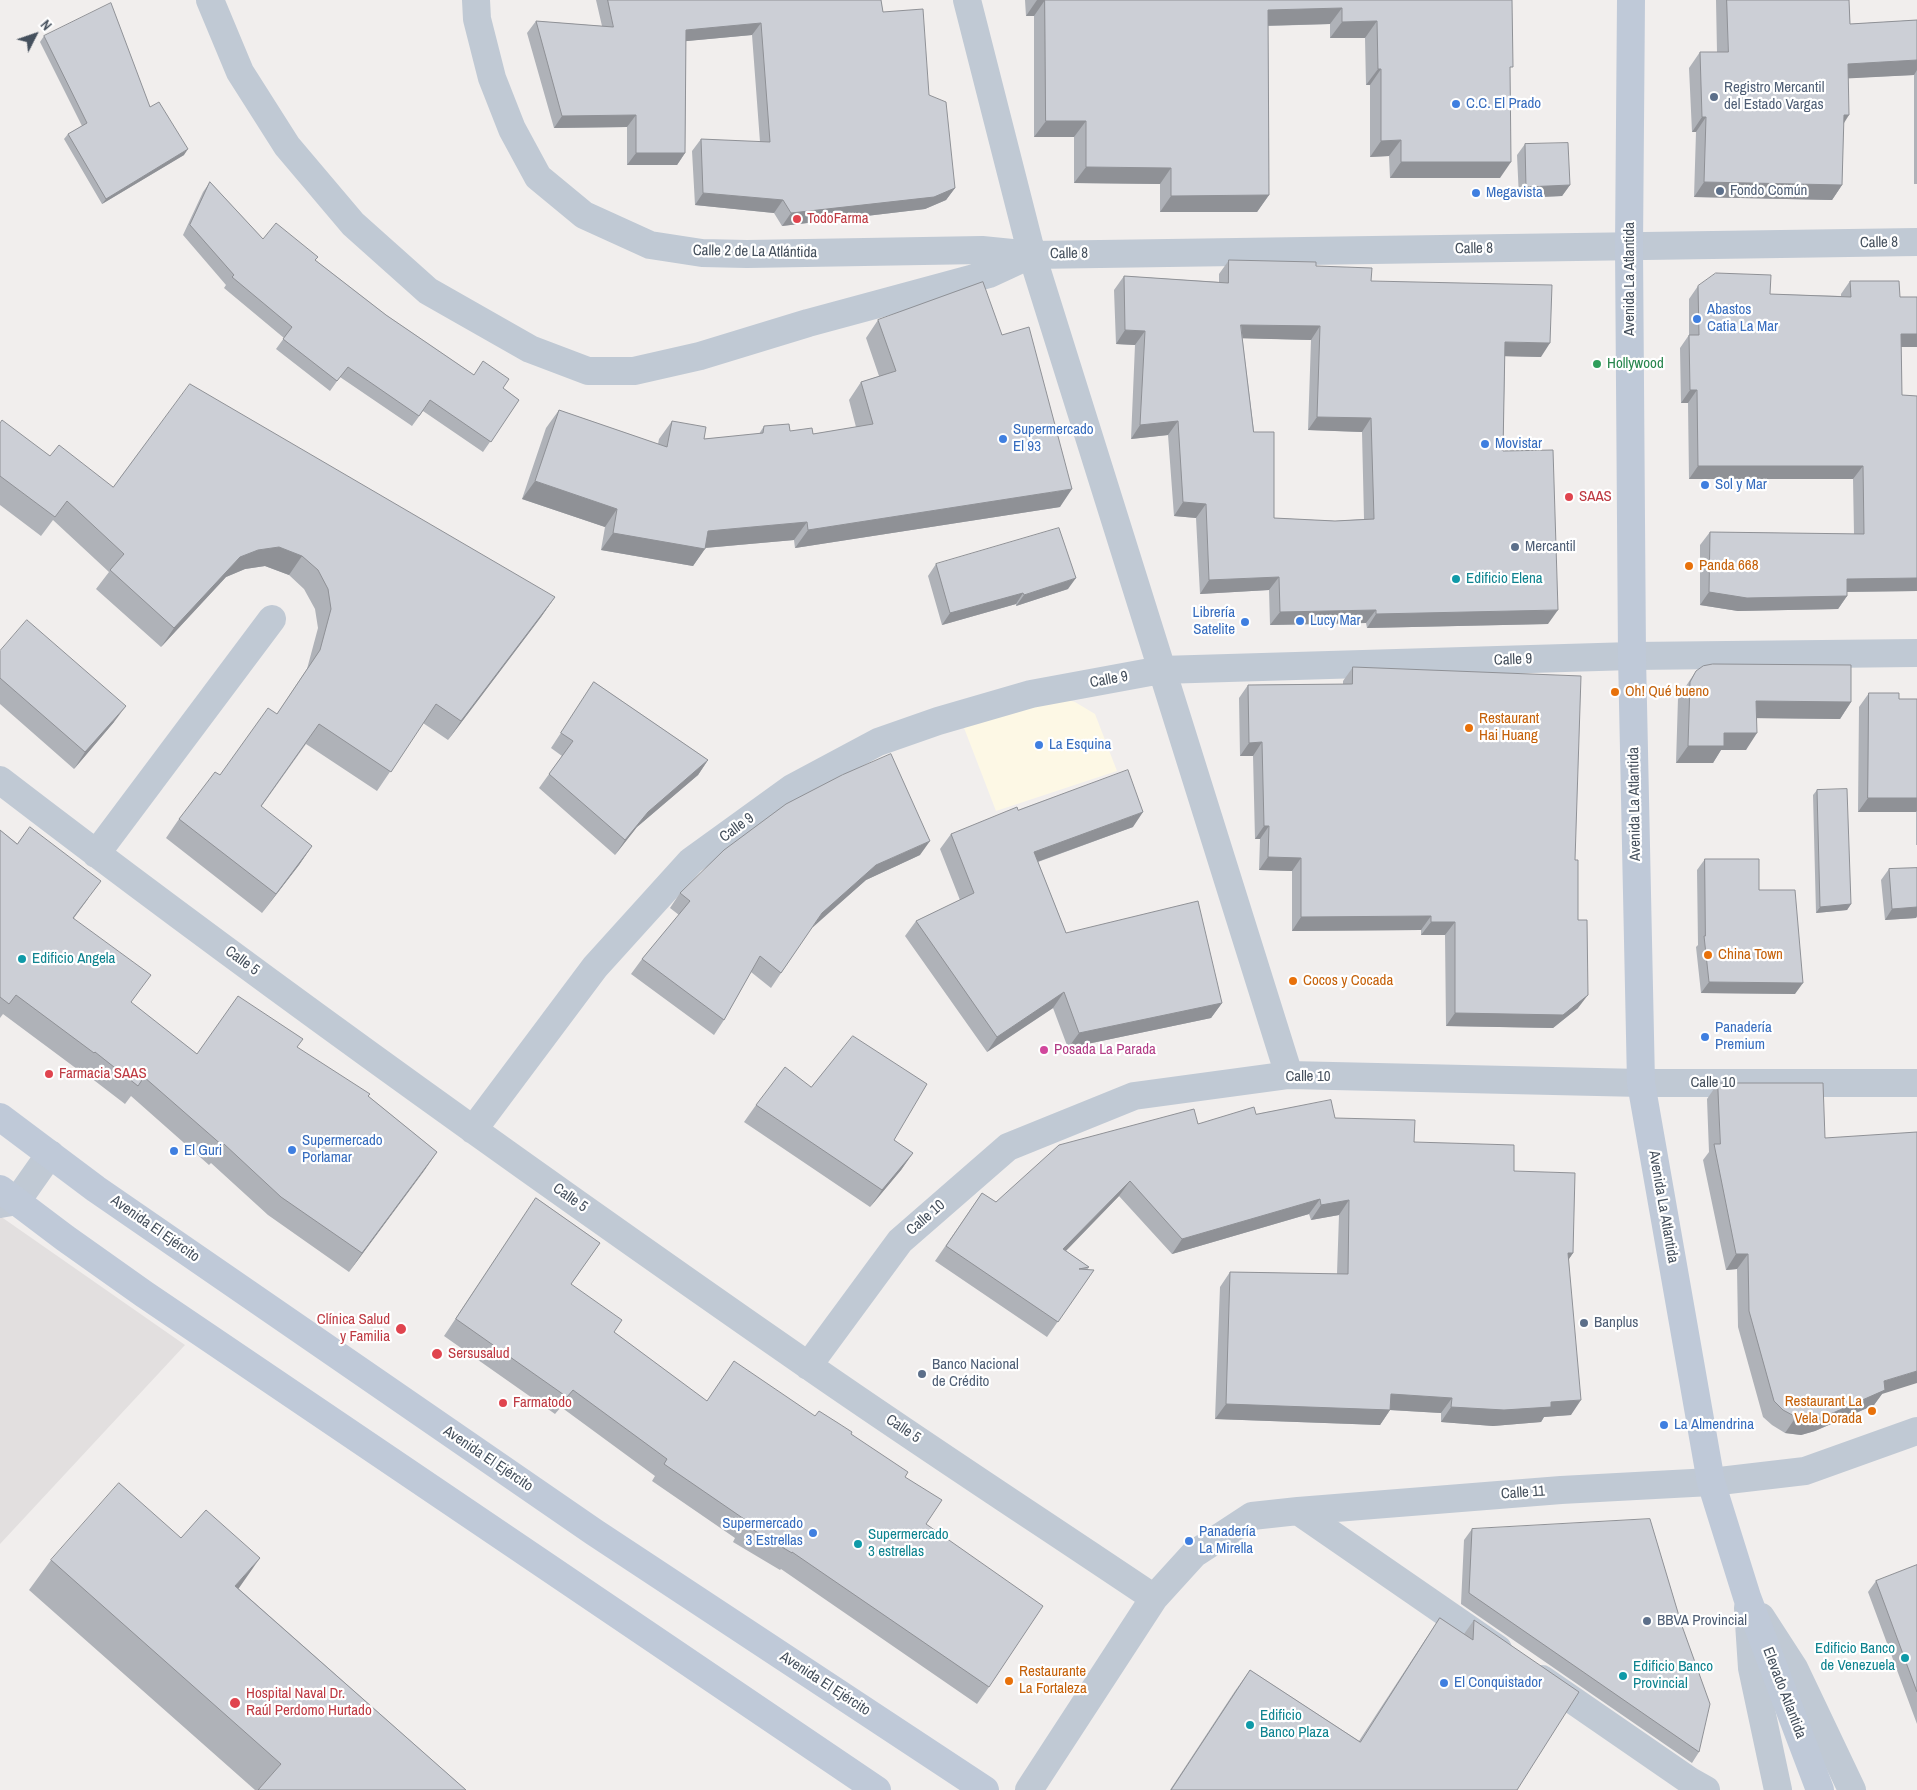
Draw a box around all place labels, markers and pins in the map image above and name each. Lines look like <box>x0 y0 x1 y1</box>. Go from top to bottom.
place label: Registro Mercantil del Estado Vargas <box>1724 79 1824 114</box>
marker: Registro Mercantil del Estado Vargas <box>1708 91 1720 103</box>
place label: C.C. El Prado <box>1466 95 1541 113</box>
marker: C.C. El Prado <box>1450 98 1462 110</box>
place label: Fondo Común <box>1730 182 1807 200</box>
place label: Megavista <box>1486 184 1543 202</box>
marker: Fondo Común <box>1714 185 1726 197</box>
marker: Megavista <box>1470 187 1482 199</box>
place label: TodoFarma <box>807 210 869 228</box>
marker: TodoFarma <box>791 213 803 225</box>
place label: Abastos Catia La Mar <box>1707 301 1778 336</box>
marker: Abastos Catia La Mar <box>1691 313 1703 325</box>
place label: Hollywood <box>1607 355 1664 373</box>
marker: Hollywood <box>1591 358 1603 370</box>
place label: Supermercado El 93 <box>1013 421 1094 456</box>
marker: Supermercado El 93 <box>997 433 1009 445</box>
place label: Movistar <box>1495 435 1542 453</box>
marker: Movistar <box>1479 438 1491 450</box>
place label: Sol y Mar <box>1715 476 1767 494</box>
marker: Sol y Mar <box>1699 479 1711 491</box>
place label: SAAS <box>1579 488 1612 506</box>
marker: SAAS <box>1563 491 1575 503</box>
place label: Mercantil <box>1525 538 1576 556</box>
marker: Mercantil <box>1509 541 1521 553</box>
place label: Panda 668 <box>1699 557 1759 575</box>
marker: Panda 668 <box>1683 560 1695 572</box>
place label: Edificio Elena <box>1466 570 1543 588</box>
marker: Edificio Elena <box>1450 573 1462 585</box>
place label: Librería Satelite <box>1193 604 1235 639</box>
place label: Lucy Mar <box>1310 612 1361 630</box>
marker: Lucy Mar <box>1294 615 1306 627</box>
marker: Librería Satelite <box>1239 616 1251 628</box>
place label: Oh! Qué bueno <box>1625 683 1709 701</box>
marker: Oh! Qué bueno <box>1609 686 1621 698</box>
place label: Restaurant Hai Huang <box>1479 710 1539 745</box>
marker: Restaurant Hai Huang <box>1463 722 1475 734</box>
place label: La Esquina <box>1049 736 1111 754</box>
marker: La Esquina <box>1033 739 1045 751</box>
place label: China Town <box>1718 946 1783 964</box>
marker: China Town <box>1702 949 1714 961</box>
place label: Edificio Angela <box>32 950 115 968</box>
marker: Edificio Angela <box>16 953 28 965</box>
place label: Cocos y Cocada <box>1303 972 1393 990</box>
marker: Cocos y Cocada <box>1287 975 1299 987</box>
place label: Panadería Premium <box>1715 1019 1772 1054</box>
marker: Panadería Premium <box>1699 1031 1711 1043</box>
place label: Posada La Parada <box>1054 1041 1156 1059</box>
marker: Posada La Parada <box>1038 1044 1050 1056</box>
place label: Farmacia SAAS <box>59 1065 147 1083</box>
marker: Farmacia SAAS <box>43 1068 55 1080</box>
place label: Supermercado Porlamar <box>302 1132 383 1167</box>
place label: El Guri <box>184 1142 222 1160</box>
marker: Supermercado Porlamar <box>286 1144 298 1156</box>
marker: El Guri <box>168 1145 180 1157</box>
place label: Clínica Salud y Familia <box>317 1311 390 1346</box>
place label: Banplus <box>1594 1314 1638 1332</box>
marker: Banplus <box>1578 1317 1590 1329</box>
marker: Clínica Salud y Familia <box>394 1322 408 1336</box>
place label: Sersusalud <box>448 1345 510 1363</box>
marker: Sersusalud <box>430 1347 444 1361</box>
place label: Banco Nacional de Crédito <box>932 1356 1019 1391</box>
marker: Banco Nacional de Crédito <box>916 1368 928 1380</box>
place label: Restaurant La Vela Dorada <box>1785 1393 1862 1428</box>
place label: Farmatodo <box>513 1394 572 1412</box>
marker: Farmatodo <box>497 1397 509 1409</box>
marker: Restaurant La Vela Dorada <box>1866 1405 1878 1417</box>
place label: La Almendrina <box>1674 1416 1754 1434</box>
marker: La Almendrina <box>1658 1419 1670 1431</box>
place label: Supermercado 3 Estrellas <box>722 1515 803 1550</box>
place label: Panadería La Mirella <box>1199 1523 1256 1558</box>
place label: Supermercado 3 estrellas <box>868 1526 949 1561</box>
marker: Supermercado 3 Estrellas <box>807 1527 819 1539</box>
marker: Panadería La Mirella <box>1183 1535 1195 1547</box>
marker: Supermercado 3 estrellas <box>852 1538 864 1550</box>
place label: BBVA Provincial <box>1657 1612 1747 1630</box>
marker: BBVA Provincial <box>1641 1615 1653 1627</box>
place label: Edificio Banco de Venezuela <box>1815 1640 1895 1675</box>
marker: Edificio Banco de Venezuela <box>1899 1652 1911 1664</box>
place label: Edificio Banco Provincial <box>1633 1658 1713 1693</box>
place label: Restaurante La Fortaleza <box>1019 1663 1087 1698</box>
marker: Edificio Banco Provincial <box>1617 1670 1629 1682</box>
place label: El Conquistador <box>1454 1674 1542 1692</box>
marker: Restaurante La Fortaleza <box>1003 1675 1015 1687</box>
marker: El Conquistador <box>1438 1677 1450 1689</box>
place label: Hospital Naval Dr. Raúl Perdomo Hurtado <box>246 1685 372 1720</box>
marker: Hospital Naval Dr. Raúl Perdomo Hurtado <box>228 1696 242 1710</box>
place label: Edificio Banco Plaza <box>1260 1707 1329 1742</box>
marker: Edificio Banco Plaza <box>1244 1719 1256 1731</box>

